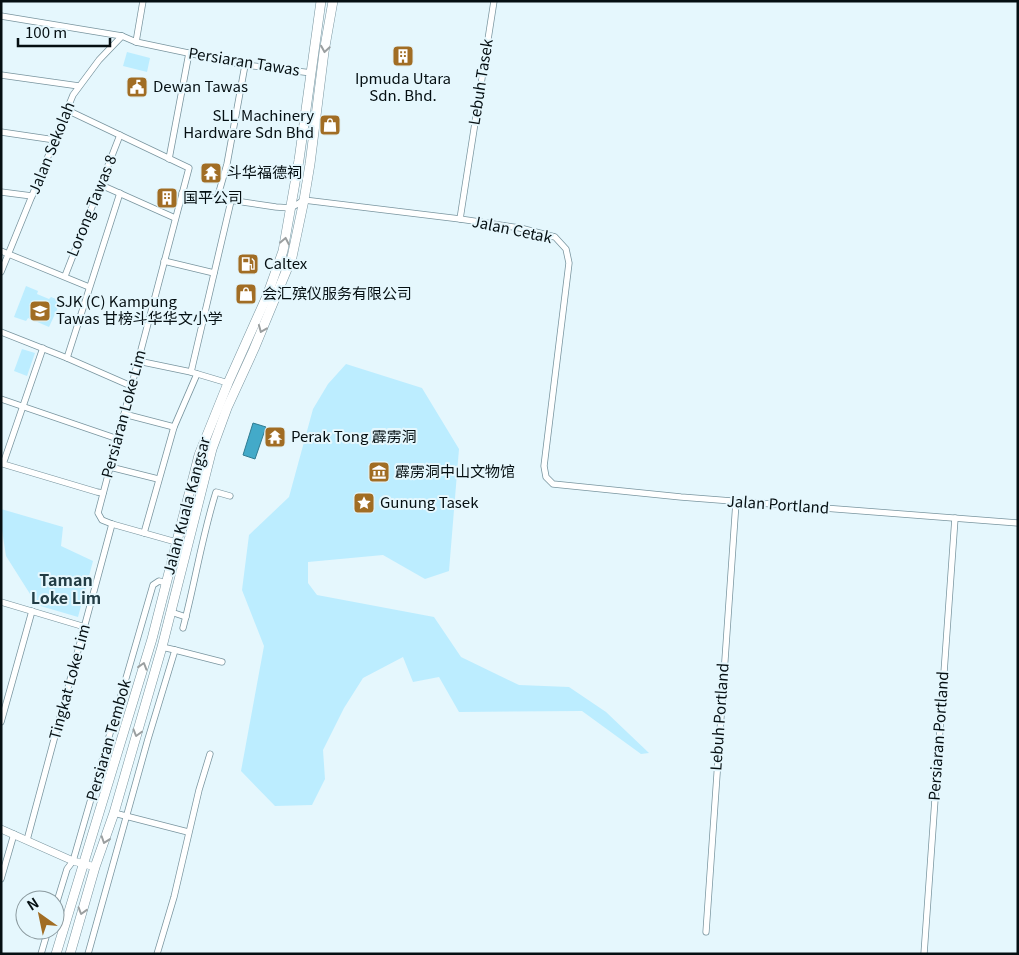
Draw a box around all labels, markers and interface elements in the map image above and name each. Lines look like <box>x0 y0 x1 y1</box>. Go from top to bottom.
scale bar <box>18 15 110 47</box>
text: 100 m <box>25 21 67 42</box>
street label: Lebuh Tasek <box>462 37 497 126</box>
street label: Persiaran Tawas <box>187 41 301 80</box>
building icon: Ipmuda Utara Sdn. Bhd. <box>391 44 415 68</box>
one-way arrow <box>320 45 330 54</box>
place label: Ipmuda Utara Sdn. Bhd. <box>355 67 451 105</box>
public building icon: Dewan Tawas <box>125 75 149 99</box>
place label: Dewan Tawas <box>153 75 248 96</box>
street label: Jalan Sekolah <box>23 98 79 197</box>
place label: SLL Machinery Hardware Sdn Bhd <box>183 104 314 142</box>
shop icon: SLL Machinery Hardware Sdn Bhd <box>318 113 342 137</box>
street label: Lorong Tawas 8 <box>61 152 121 259</box>
temple icon: 斗华福德祠 <box>199 161 223 185</box>
place label: 斗华福德祠 <box>227 161 302 182</box>
building icon: 国平公司 <box>155 186 179 210</box>
place label: 国平公司 <box>183 186 243 207</box>
street label: Jalan Cetak <box>470 210 555 247</box>
one-way arrow <box>279 236 290 245</box>
fuel station icon: Caltex <box>236 252 260 276</box>
place label: Caltex <box>264 252 308 273</box>
shop icon: 会汇殡仪服务有限公司 <box>234 282 258 306</box>
place label: 会汇殡仪服务有限公司 <box>262 282 412 303</box>
place label: SJK (C) Kampung Tawas 甘榜斗华华文小学 <box>56 290 223 328</box>
school or university icon: SJK (C) Kampung Tawas 甘榜斗华华文小学 <box>28 299 52 323</box>
one-way arrow <box>258 324 269 333</box>
street label: Persiaran Loke Lim <box>95 347 150 480</box>
temple icon: Perak Tong 霹雳洞 <box>263 425 287 449</box>
place label: Perak Tong 霹雳洞 <box>291 425 417 446</box>
street label: Jalan Kuala Kangsar <box>157 434 214 577</box>
museum icon: 霹雳洞中山文物馆 <box>367 460 391 484</box>
place label: 霹雳洞中山文物馆 <box>395 460 515 481</box>
street label: Jalan Portland <box>726 489 830 518</box>
place icon: Gunung Tasek <box>352 491 376 515</box>
place label: Gunung Tasek <box>380 491 479 512</box>
district label: Taman Loke Lim <box>31 567 101 609</box>
street label: Tingkat Loke Lim <box>43 622 94 742</box>
street label: Lebuh Portland <box>704 662 733 771</box>
one-way arrow <box>138 663 148 671</box>
street label: Persiaran Portland <box>923 670 953 801</box>
street label: Persiaran Tembok <box>80 676 135 803</box>
one-way arrow <box>133 728 143 737</box>
one-way arrow <box>100 835 110 844</box>
north arrow <box>15 890 65 940</box>
text: N <box>23 892 42 915</box>
one-way arrow <box>78 906 88 914</box>

